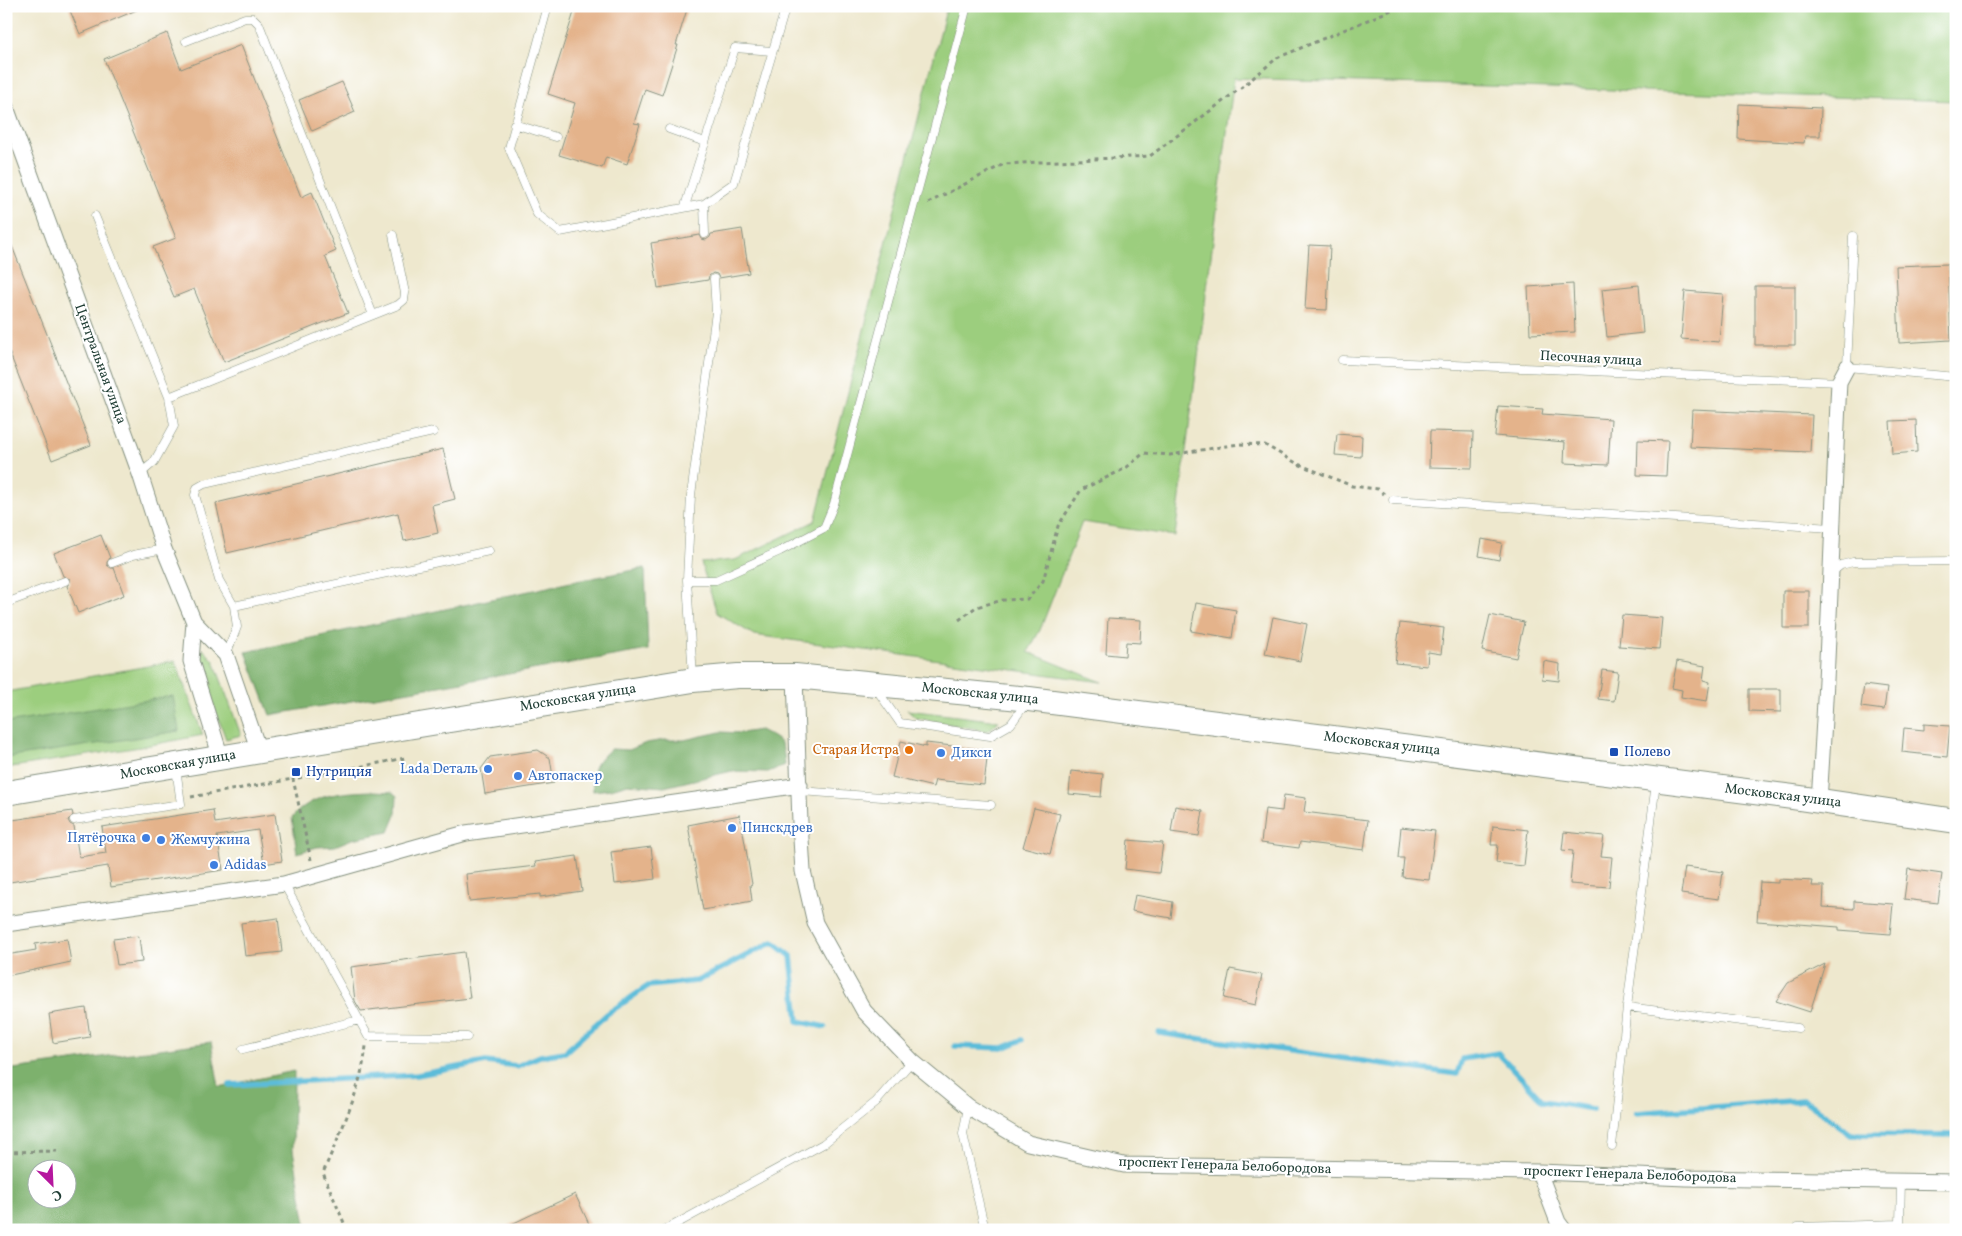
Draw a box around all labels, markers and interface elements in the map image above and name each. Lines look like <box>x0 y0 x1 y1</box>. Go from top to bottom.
street label: Центральная улица <box>69 301 131 427</box>
street label: Песочная улица <box>1539 347 1643 371</box>
street label: Московская улица <box>921 678 1039 710</box>
street label: Московская улица <box>518 679 638 717</box>
street label: Московская улица <box>1322 727 1442 761</box>
place label: Старая Истра <box>813 741 899 760</box>
place label: Полево <box>1624 743 1671 762</box>
marker: Старая Истра <box>903 744 915 756</box>
place label: Дикси <box>951 744 992 763</box>
street label: Московская улица <box>118 745 238 785</box>
marker: Полево <box>1608 746 1620 758</box>
marker: Дикси <box>935 747 947 759</box>
place label: Lada Dеталь <box>400 760 478 779</box>
place label: Нутриция <box>306 763 372 782</box>
marker: Lada Dеталь <box>482 763 494 775</box>
marker: Нутриция <box>290 766 302 778</box>
place label: Автопаскер <box>528 767 602 786</box>
marker: Автопаскер <box>512 770 524 782</box>
street label: Московская улица <box>1723 779 1843 813</box>
place label: Пинскдрев <box>742 819 813 838</box>
marker: Пинскдрев <box>726 822 738 834</box>
place label: Пятёрочка <box>67 829 136 848</box>
place label: Жемчужина <box>171 831 250 850</box>
marker: Пятёрочка <box>140 832 152 844</box>
marker: Жемчужина <box>155 834 167 846</box>
place label: Adidas <box>224 856 267 875</box>
marker: Adidas <box>208 859 220 871</box>
street label: проспект Генерала Белобородова <box>1118 1153 1332 1179</box>
north arrow <box>28 1158 78 1208</box>
street label: проспект Генерала Белобородова <box>1523 1162 1737 1188</box>
text: С <box>49 1184 65 1205</box>

